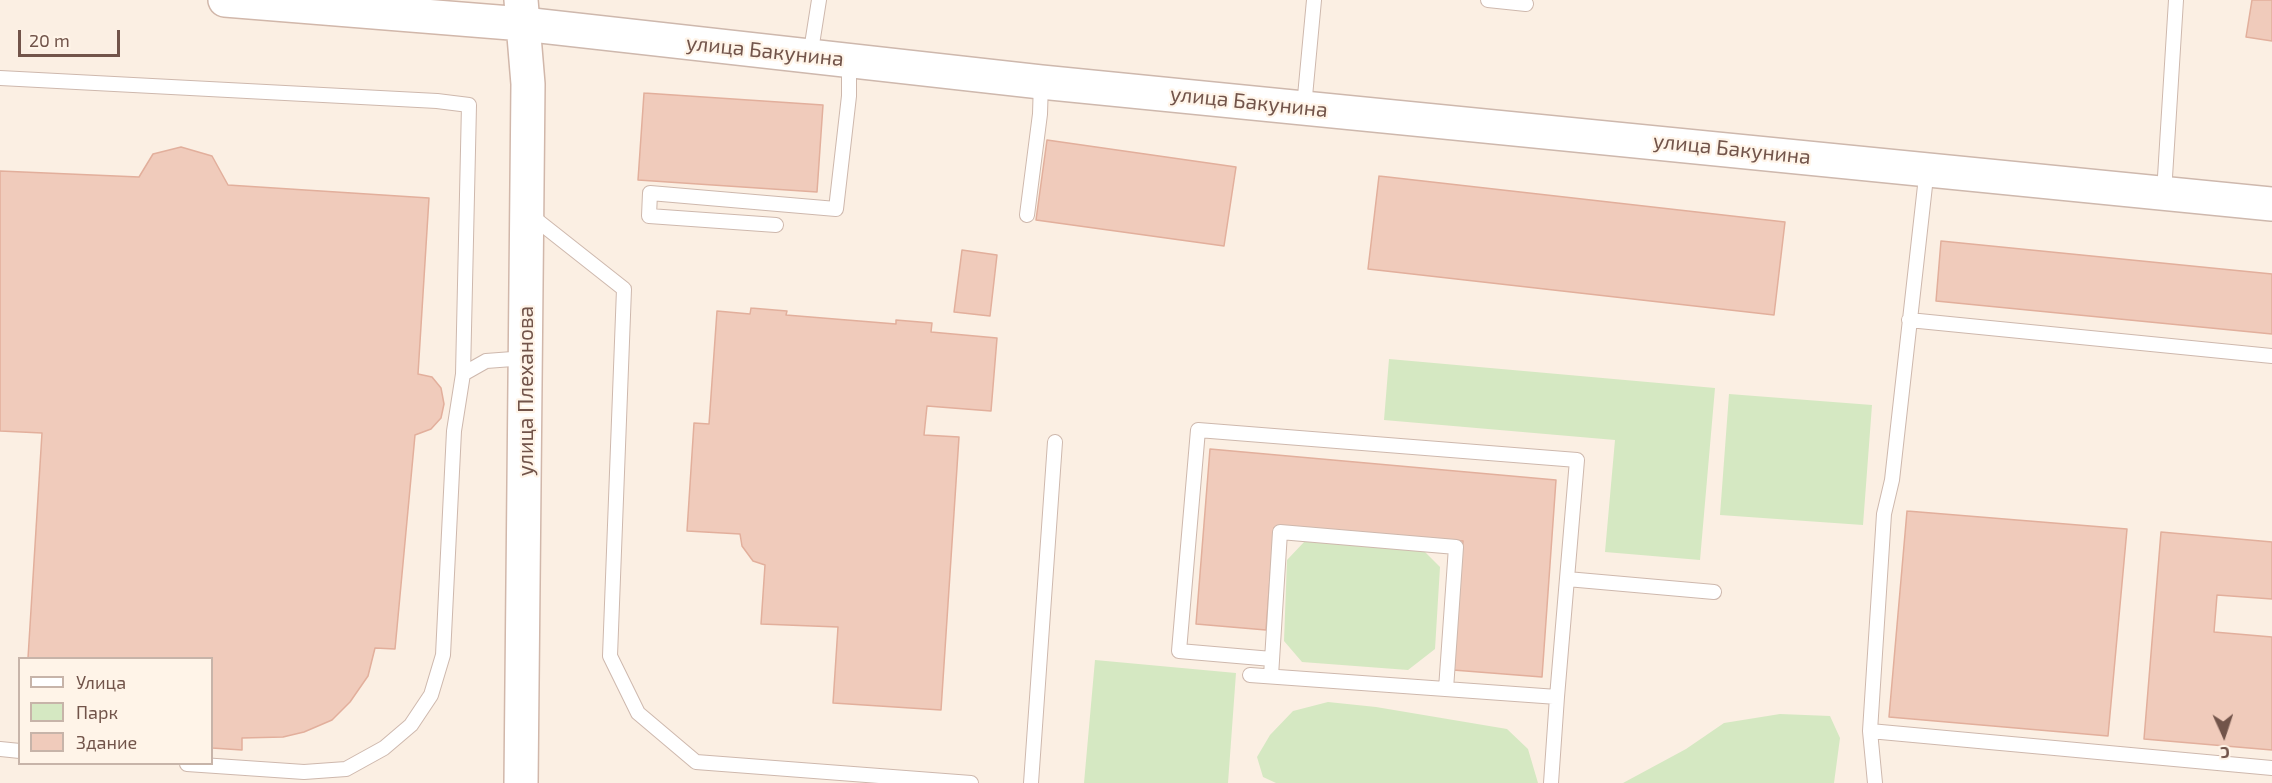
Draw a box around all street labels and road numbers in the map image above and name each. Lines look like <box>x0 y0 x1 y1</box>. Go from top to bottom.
street label: улица Бакунина <box>685 30 845 72</box>
street label: улица Бакунина <box>1169 81 1329 123</box>
street label: улица Бакунина <box>1652 128 1812 170</box>
street label: улица Плеханова <box>513 306 539 476</box>

